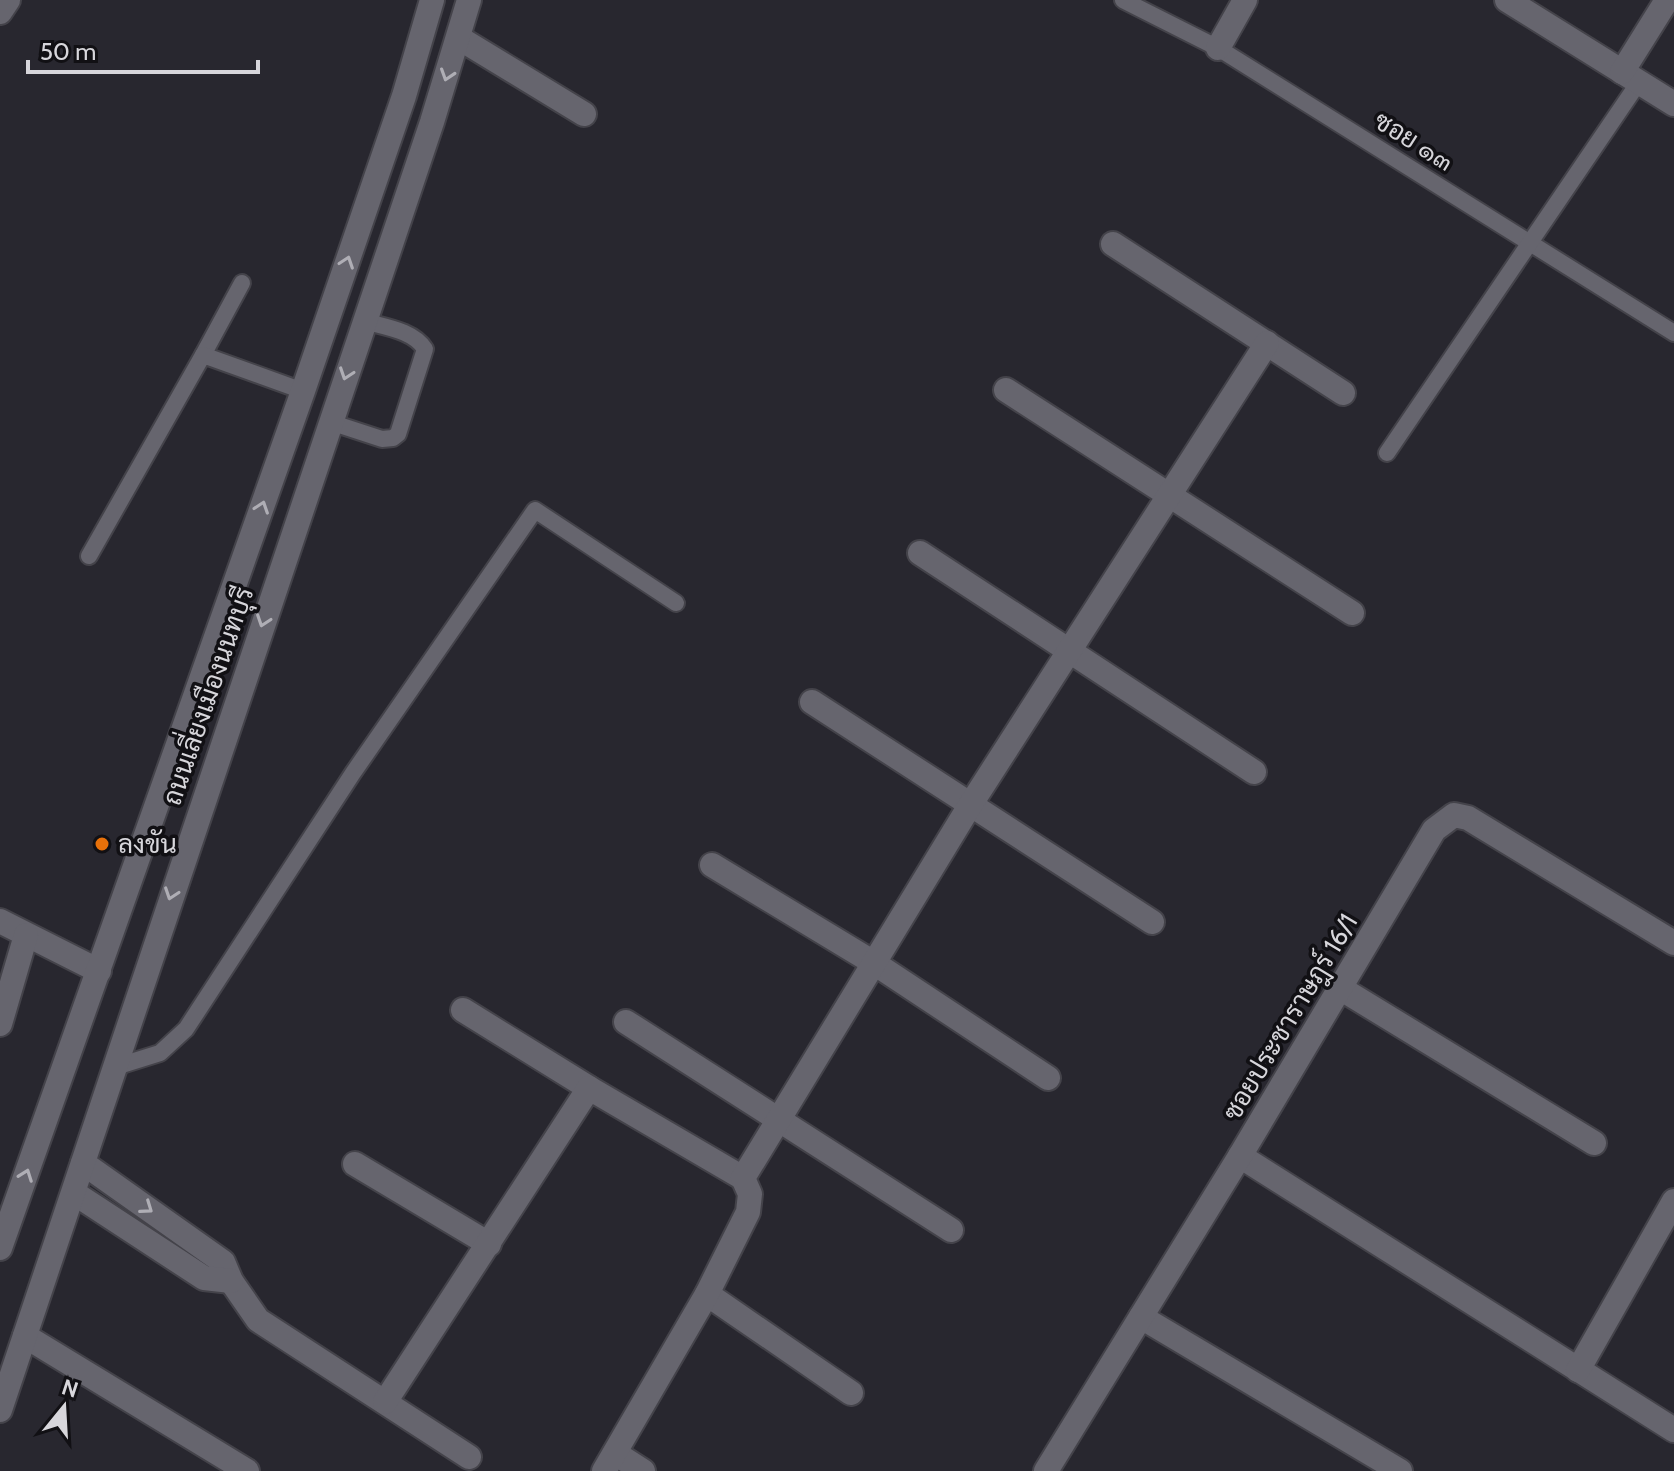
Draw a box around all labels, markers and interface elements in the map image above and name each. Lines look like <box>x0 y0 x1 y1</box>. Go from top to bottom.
scale bar <box>28 24 258 74</box>
text: 50 m <box>40 37 96 66</box>
one-way arrow <box>441 67 457 81</box>
street label: ซอย ๑๓ <box>1368 104 1460 178</box>
one-way arrow <box>338 255 354 269</box>
one-way arrow <box>339 366 355 380</box>
one-way arrow <box>253 501 269 515</box>
street label: ถนนเลี่ยงเมืองนนทบุรี <box>150 581 262 810</box>
one-way arrow <box>256 613 272 627</box>
place label: ลงขัน <box>118 828 177 860</box>
marker: ลงขัน <box>93 835 111 853</box>
one-way arrow <box>165 886 181 900</box>
street label: ซอยประชาราษฎร์ 16/1 <box>1215 907 1366 1127</box>
one-way arrow <box>17 1169 33 1183</box>
one-way arrow <box>138 1198 152 1213</box>
north arrow <box>24 1367 104 1447</box>
text: N <box>58 1373 82 1404</box>

